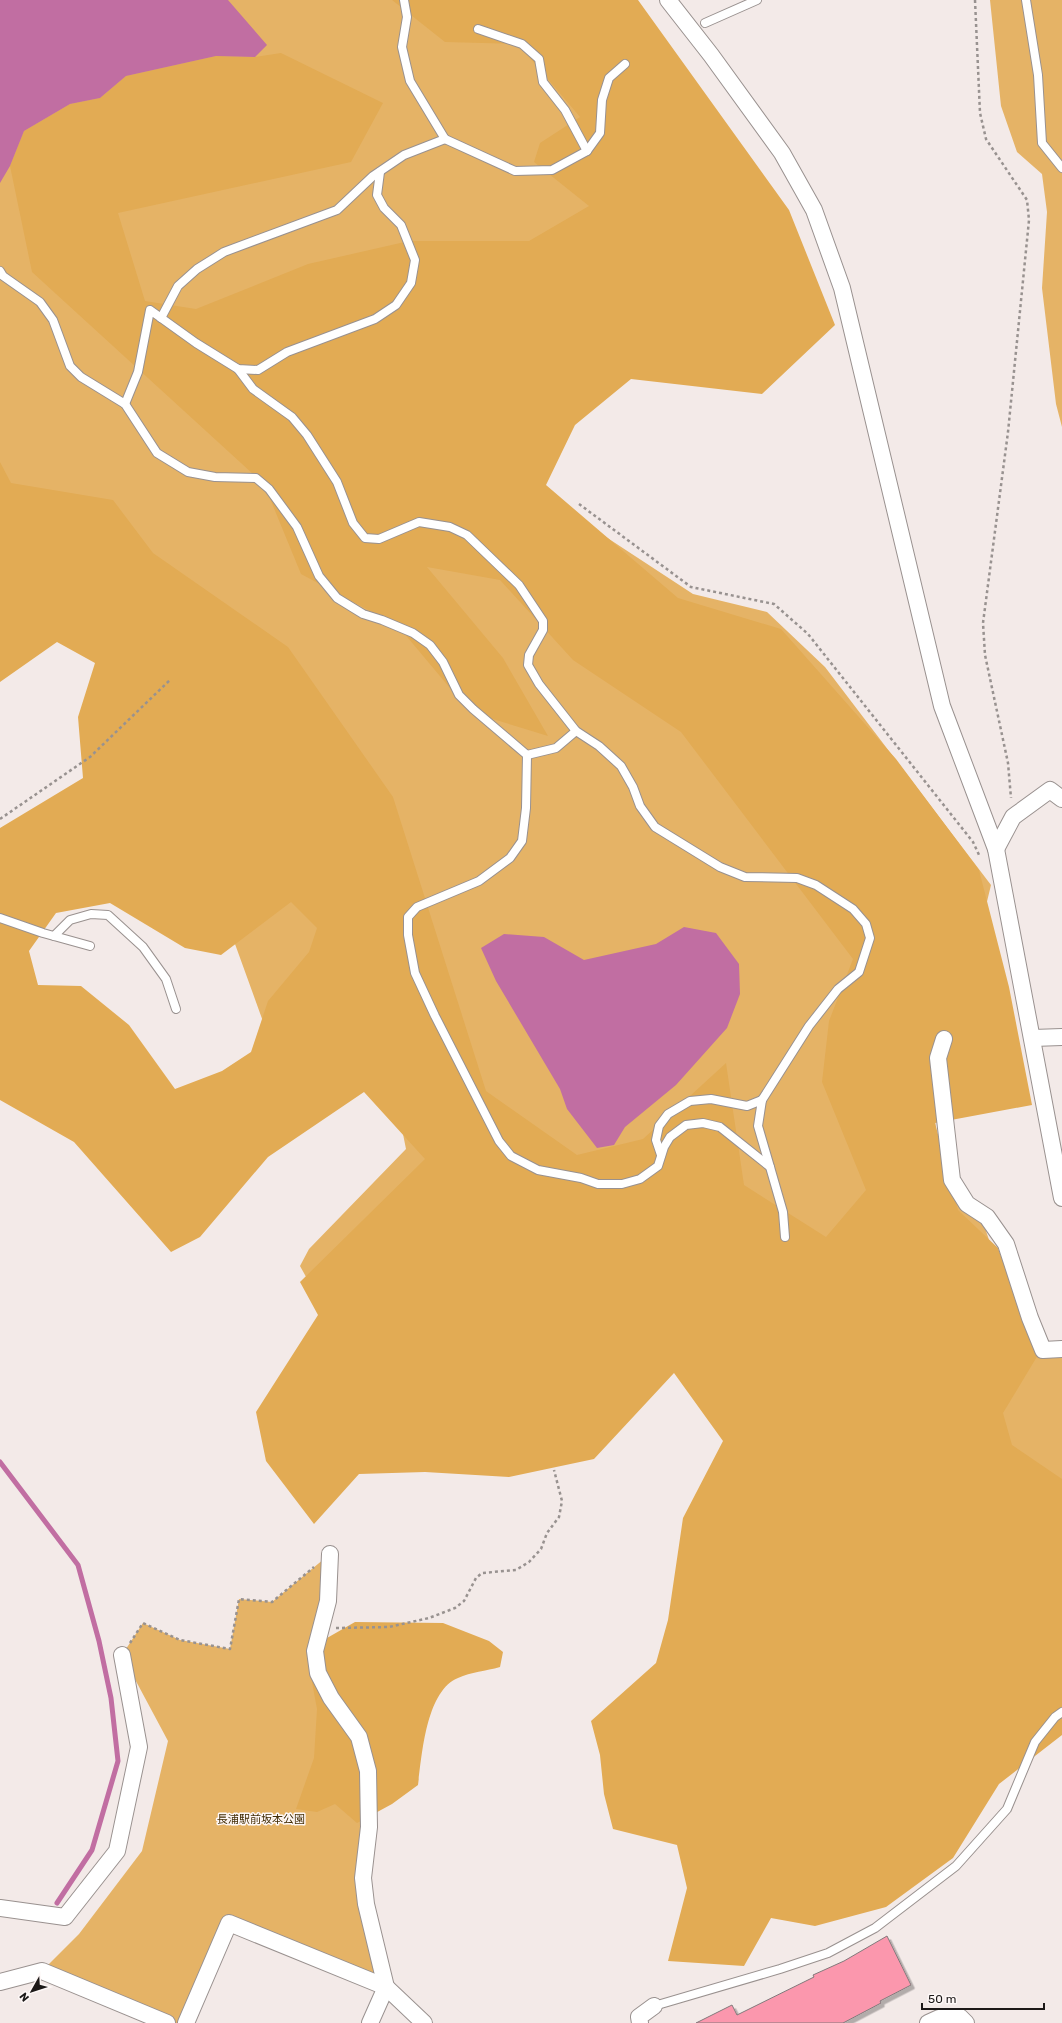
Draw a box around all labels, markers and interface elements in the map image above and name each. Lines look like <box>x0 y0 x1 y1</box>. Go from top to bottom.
park label: 長浦駅前坂本公園 <box>217 1813 305 1826</box>
north arrow <box>12 1971 52 2011</box>
scale bar <box>922 1985 1044 2011</box>
text: N <box>17 1990 32 2004</box>
text: 50 m <box>928 1992 956 2006</box>

